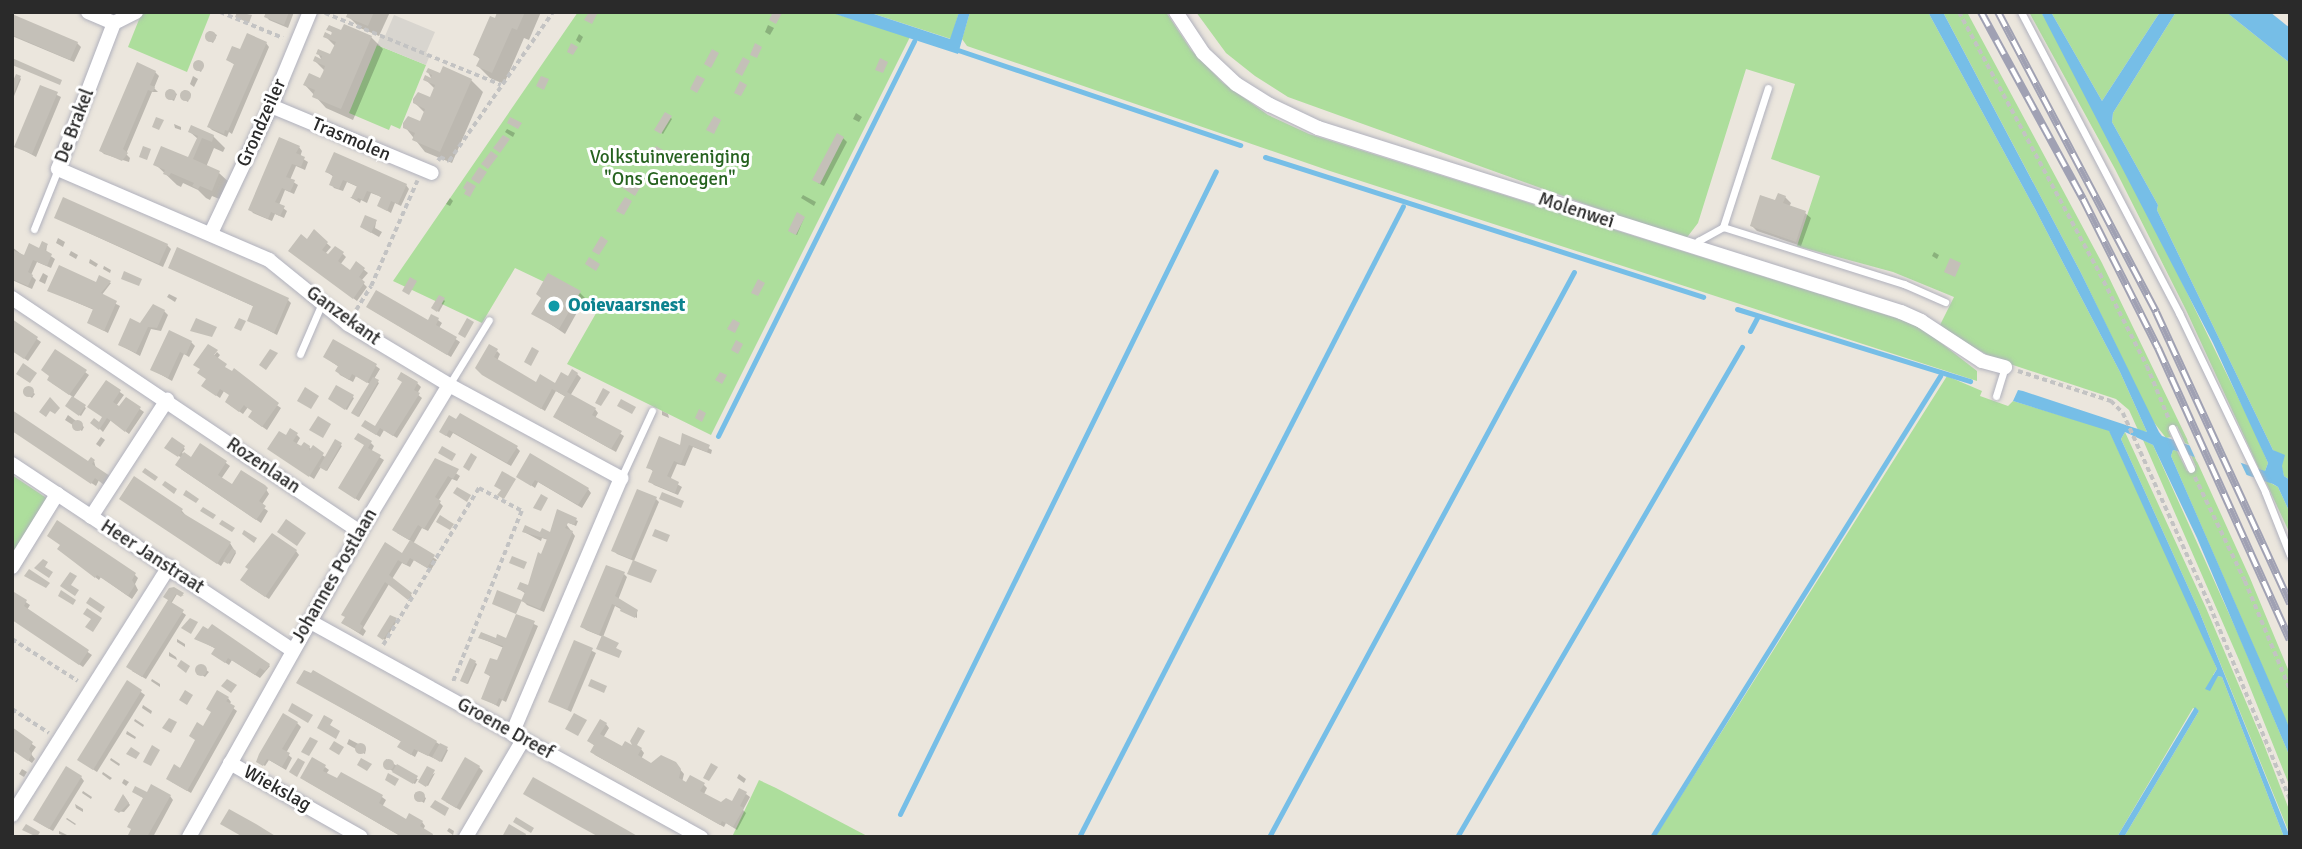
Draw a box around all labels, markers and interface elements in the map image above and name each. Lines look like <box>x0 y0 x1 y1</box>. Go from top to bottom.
street label: Grondzeiler <box>232 75 292 171</box>
street label: De Brakel <box>50 86 100 166</box>
street label: Trasmolen <box>308 113 394 167</box>
park label: Volkstuinvereniging "Ons Genoegen" <box>590 147 750 191</box>
street label: Molenwei <box>1535 188 1617 234</box>
street label: Ganzekant <box>301 281 385 351</box>
place label: Ooievaarsnest <box>568 295 685 317</box>
marker: Ooievaarsnest <box>546 298 562 314</box>
street label: Rozenlaan <box>222 433 304 499</box>
street label: Johannes Postlaan <box>287 505 383 647</box>
street label: Heer Janstraat <box>96 515 208 599</box>
street label: Groene Dreef <box>453 693 557 765</box>
street label: Wiekslag <box>239 761 315 817</box>

